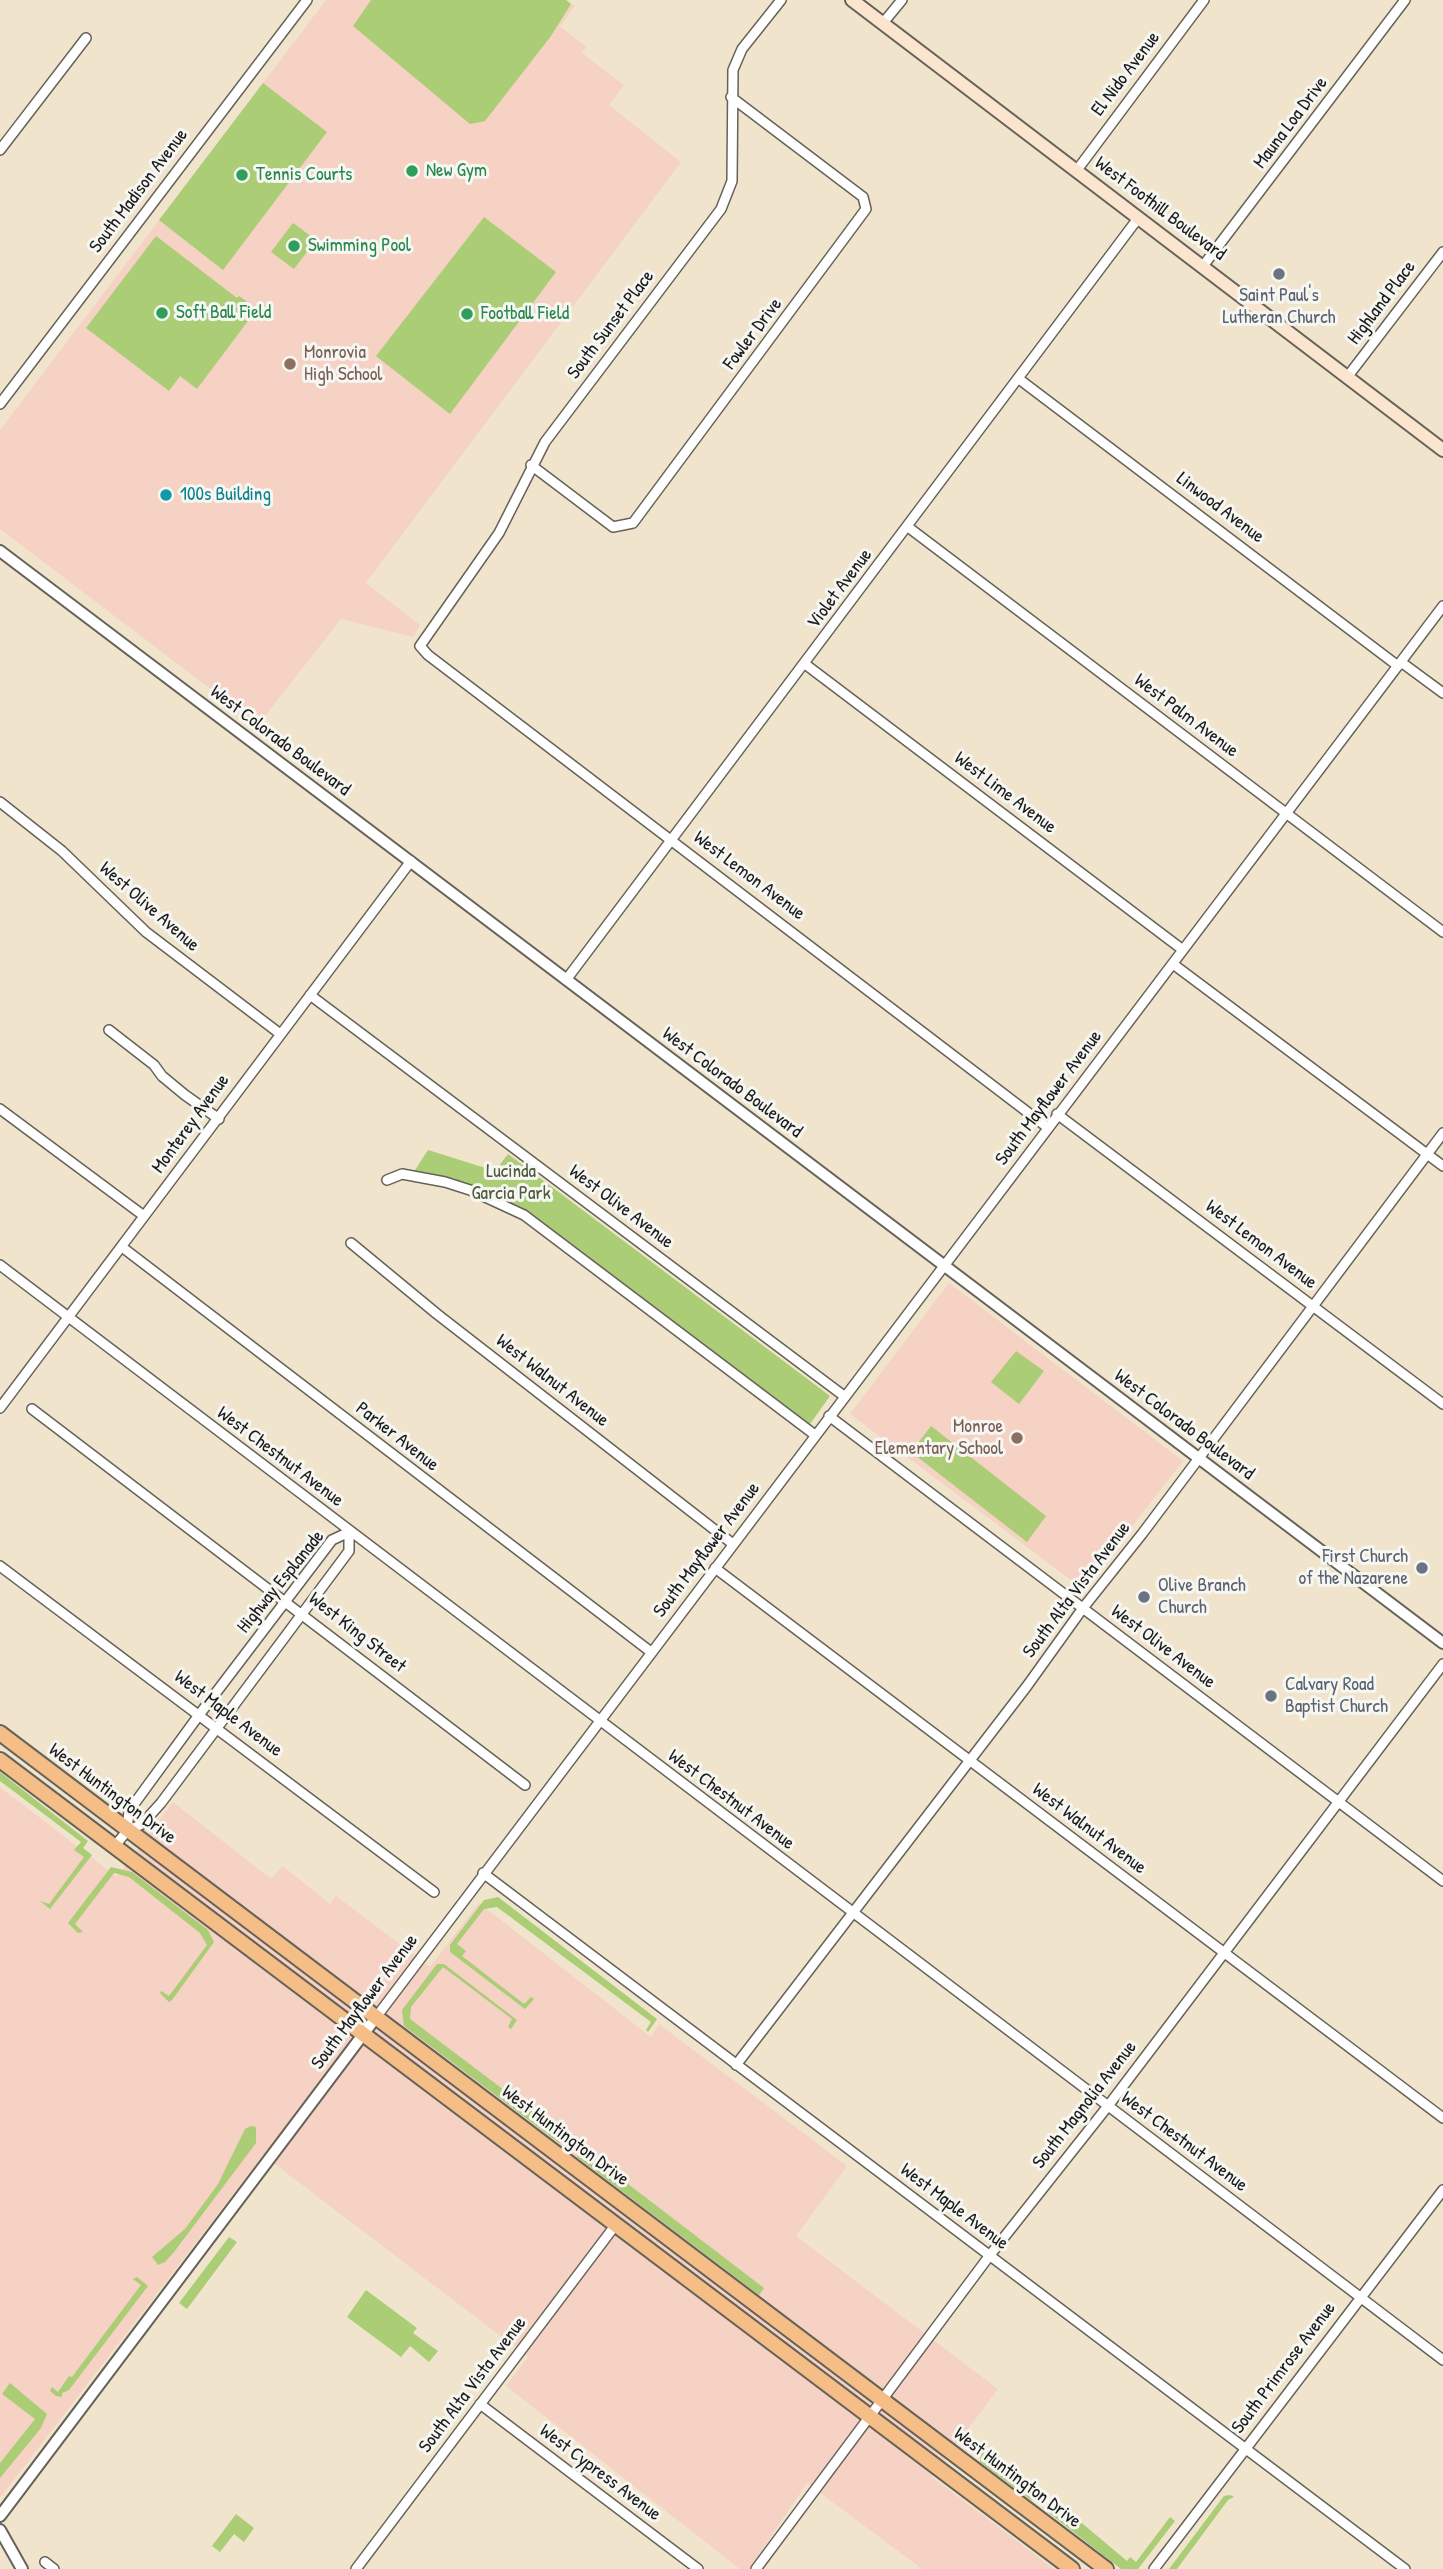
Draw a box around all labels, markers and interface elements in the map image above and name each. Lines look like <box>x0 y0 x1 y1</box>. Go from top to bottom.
street label: El Nido Avenue <box>1087 27 1165 121</box>
street label: Mauna Loa Drive <box>1249 73 1333 173</box>
street label: South Madison Avenue <box>85 124 193 258</box>
street label: West Foothill Boulevard <box>1090 152 1230 266</box>
place label: New Gym <box>426 160 487 182</box>
marker: New Gym <box>404 163 420 179</box>
place label: Tennis Courts <box>256 164 352 186</box>
marker: Tennis Courts <box>234 167 250 183</box>
place label: Swimming Pool <box>308 235 411 257</box>
marker: Swimming Pool <box>286 238 302 254</box>
street label: Highland Place <box>1343 257 1421 349</box>
street label: South Sunset Place <box>563 266 659 384</box>
marker: Saint Paul's Lutheran Church <box>1271 266 1287 282</box>
place label: Saint Paul's Lutheran Church <box>1222 285 1336 329</box>
street label: Fowler Drive <box>719 294 787 374</box>
place label: Soft Ball Field <box>176 302 271 324</box>
place label: Football Field <box>481 303 569 325</box>
marker: Soft Ball Field <box>154 305 170 321</box>
marker: Football Field <box>459 306 475 322</box>
place label: Monrovia High School <box>304 342 382 386</box>
marker: Monrovia High School <box>282 356 298 372</box>
street label: Linwood Avenue <box>1172 468 1268 548</box>
place label: 100s Building <box>180 484 271 506</box>
marker: 100s Building <box>158 487 174 503</box>
street label: Violet Avenue <box>803 544 877 634</box>
street label: West Palm Avenue <box>1129 669 1243 763</box>
street label: West Colorado Boulevard <box>205 681 355 801</box>
street label: West Lime Avenue <box>949 747 1061 839</box>
street label: West Lemon Avenue <box>689 827 809 925</box>
street label: West Olive Avenue <box>94 857 204 957</box>
street label: West Colorado Boulevard <box>657 1023 807 1143</box>
street label: South Mayflower Avenue <box>991 1026 1107 1170</box>
street label: Monterey Avenue <box>147 1070 235 1178</box>
street label: West Olive Avenue <box>564 1160 678 1254</box>
park label: Lucinda Garcia Park <box>471 1161 551 1205</box>
street label: West Lemon Avenue <box>1201 1196 1321 1294</box>
street label: West Walnut Avenue <box>491 1330 613 1432</box>
street label: West Colorado Boulevard <box>1109 1365 1259 1485</box>
street label: Parker Avenue <box>351 1397 443 1477</box>
street label: West Chestnut Avenue <box>212 1402 348 1512</box>
place label: Monroe Elementary School <box>875 1416 1003 1460</box>
marker: Monroe Elementary School <box>1009 1430 1025 1446</box>
street label: South Mayflower Avenue <box>649 1478 765 1622</box>
street label: South Alta Vista Avenue <box>1018 1518 1136 1662</box>
street label: Highway Esplanade <box>233 1526 329 1638</box>
place label: First Church of the Nazarene <box>1299 1546 1408 1590</box>
marker: First Church of the Nazarene <box>1414 1560 1430 1576</box>
place label: Olive Branch Church <box>1158 1575 1246 1619</box>
street label: West King Street <box>304 1588 410 1678</box>
marker: Olive Branch Church <box>1136 1589 1152 1605</box>
street label: West Olive Avenue <box>1106 1600 1220 1694</box>
street label: West Maple Avenue <box>169 1666 287 1762</box>
place label: Calvary Road Baptist Church <box>1285 1674 1388 1718</box>
marker: Calvary Road Baptist Church <box>1263 1688 1279 1704</box>
street label: West Huntington Drive <box>44 1739 180 1849</box>
street label: West Chestnut Avenue <box>663 1745 799 1855</box>
street label: West Walnut Avenue <box>1027 1779 1151 1879</box>
street label: South Mayflower Avenue <box>307 1930 423 2074</box>
street label: South Magnolia Avenue <box>1028 2037 1142 2173</box>
street label: West Huntington Drive <box>497 2081 633 2191</box>
street label: West Chestnut Avenue <box>1116 2087 1252 2197</box>
street label: West Maple Avenue <box>895 2159 1013 2255</box>
street label: South Primrose Avenue <box>1227 2298 1341 2438</box>
street label: South Alta Vista Avenue <box>414 2313 532 2457</box>
street label: West Cypress Avenue <box>535 2420 665 2526</box>
street label: West Huntington Drive <box>949 2423 1085 2533</box>

